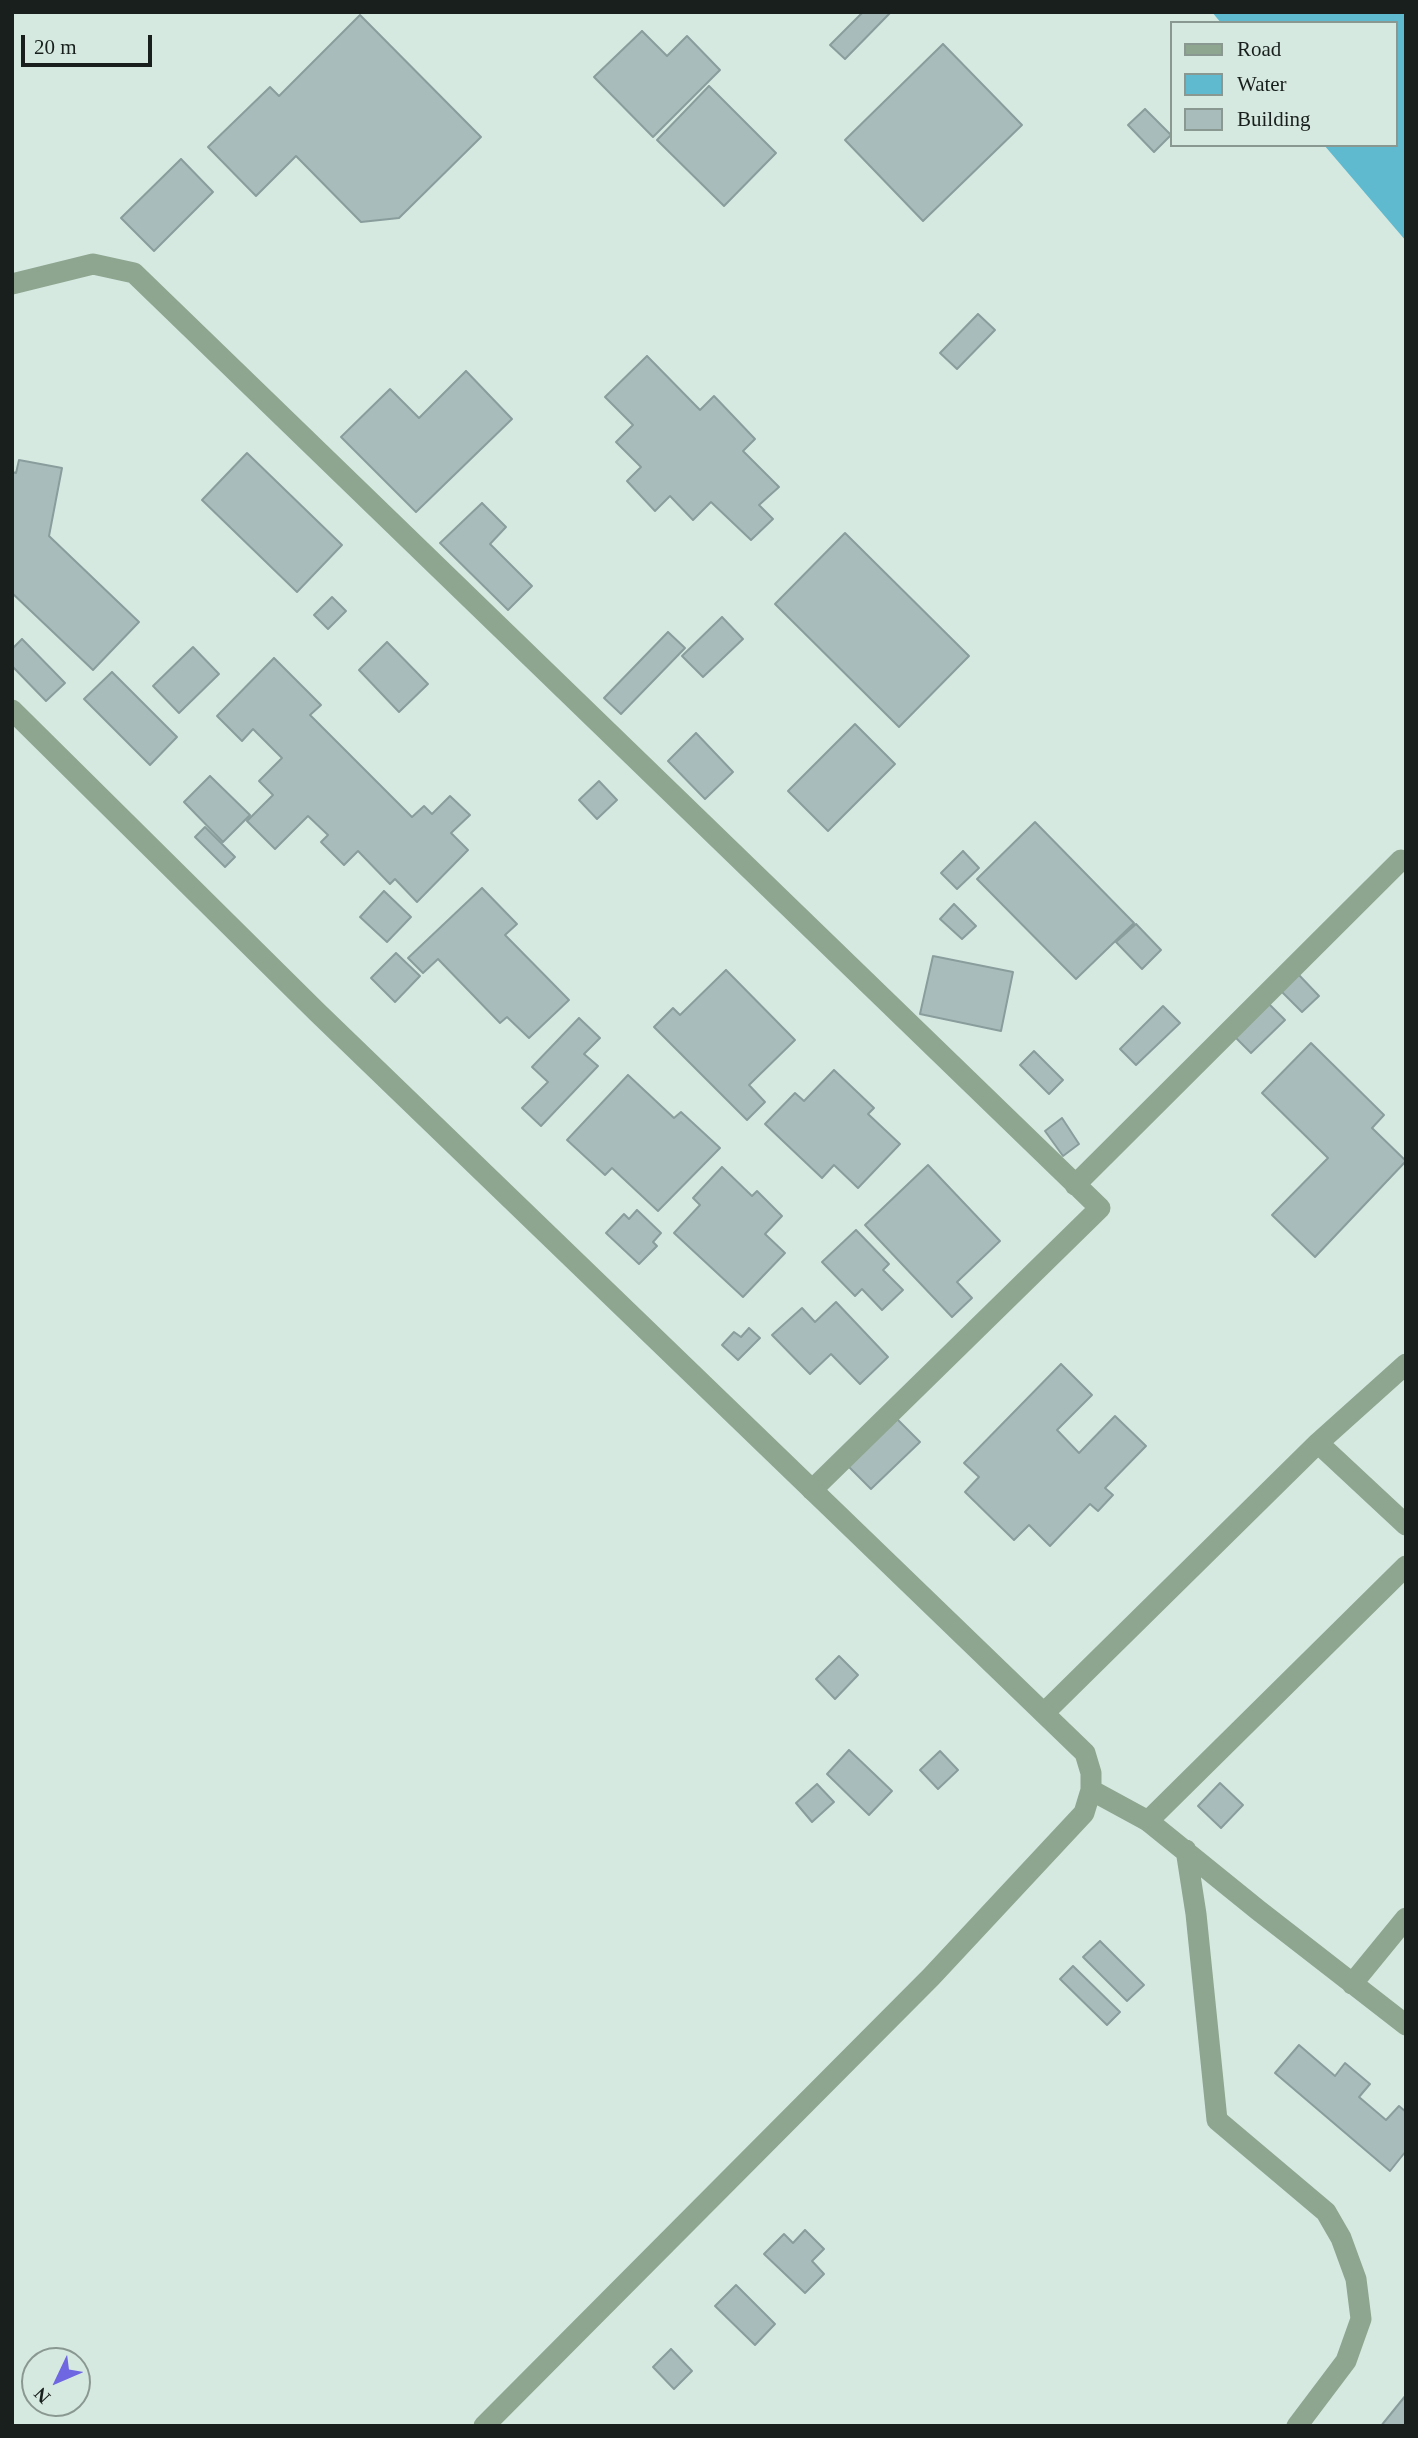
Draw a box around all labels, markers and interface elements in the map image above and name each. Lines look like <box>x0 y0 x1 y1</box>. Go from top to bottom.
scale bar <box>24 21 156 65</box>
legend <box>1170 21 1397 147</box>
text: 20 m <box>34 35 77 59</box>
text: Road <box>1237 37 1281 61</box>
text: Water <box>1237 72 1287 96</box>
text: Building <box>1237 107 1311 131</box>
north arrow <box>21 2347 91 2417</box>
text: N <box>30 2383 54 2408</box>

